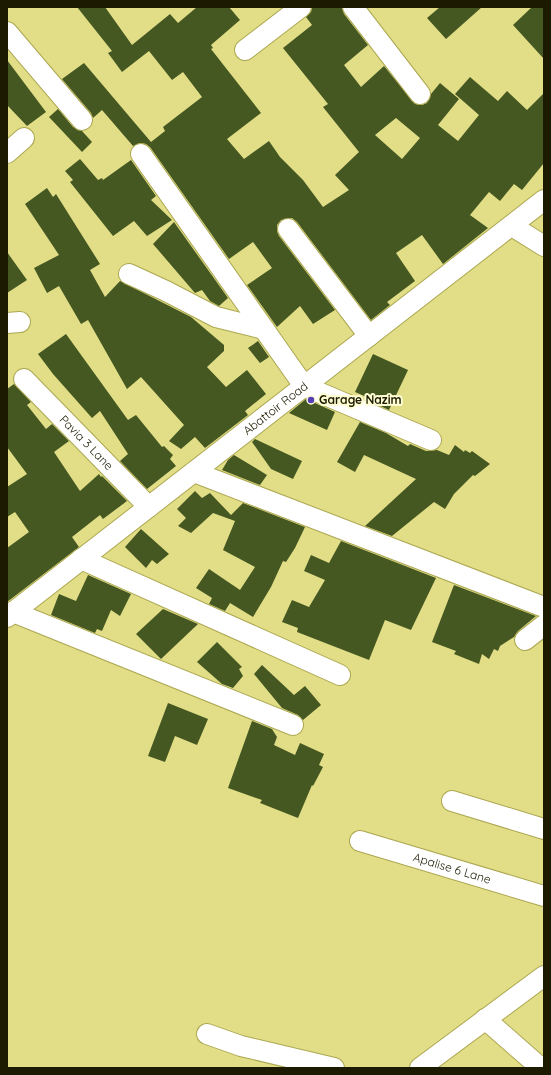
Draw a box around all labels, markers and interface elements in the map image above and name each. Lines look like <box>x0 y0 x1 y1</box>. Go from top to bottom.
street label: Abattoir Road <box>240 378 311 438</box>
place label: Garage Nazim <box>319 392 402 407</box>
marker: Garage Nazim <box>306 395 316 405</box>
street label: Pavia 3 Lane <box>56 412 117 473</box>
street label: Apalise 6 Lane <box>411 849 493 887</box>

